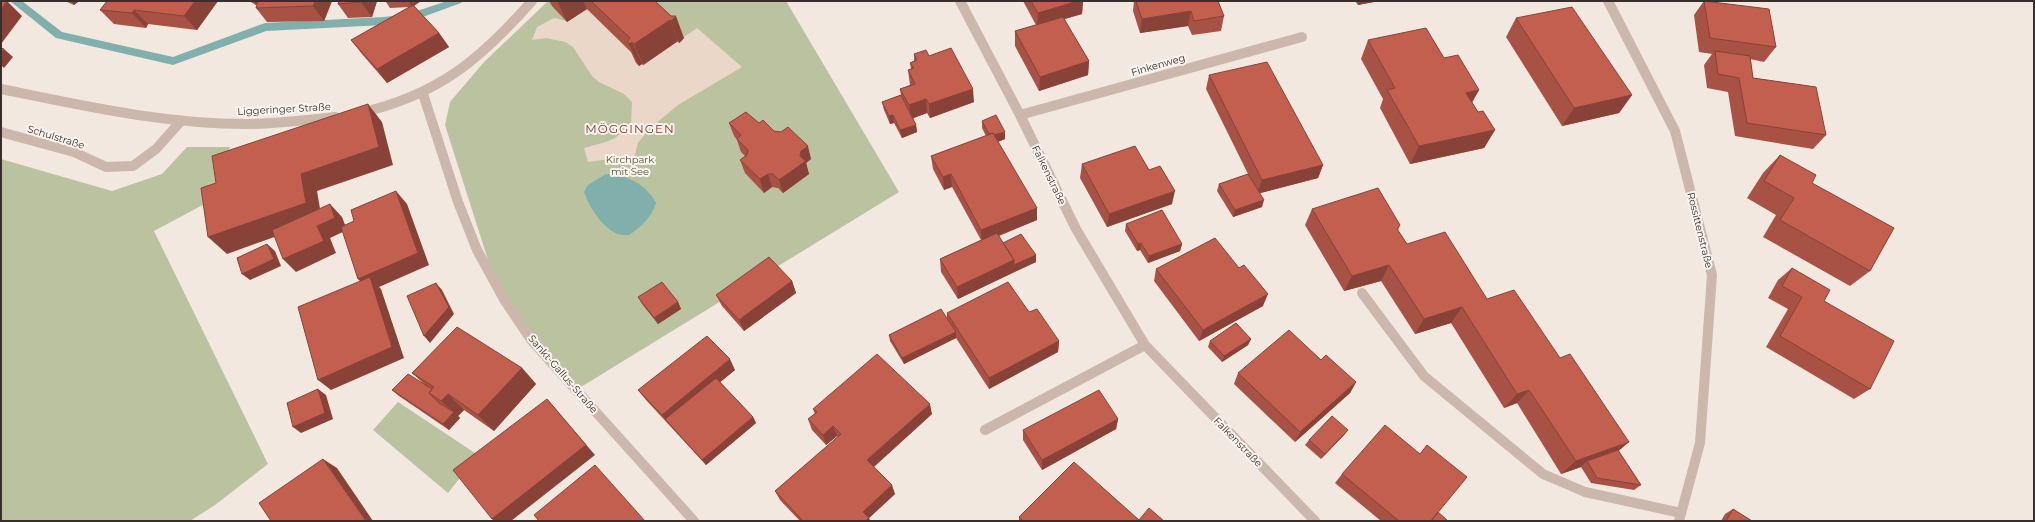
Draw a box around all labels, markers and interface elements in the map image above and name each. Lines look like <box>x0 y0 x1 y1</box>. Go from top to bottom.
street label: Finkenweg <box>1129 51 1187 79</box>
street label: Liggeringer Straße <box>237 100 331 118</box>
district label: MÖGGINGEN <box>585 121 675 136</box>
street label: Schulstraße <box>26 122 86 152</box>
street label: Falkenstraße <box>1029 143 1069 207</box>
park label: Kirchpark mit See <box>606 153 654 178</box>
street label: Rossittenstraße <box>1684 191 1716 269</box>
street label: Sankt-Gallus-Straße <box>526 332 600 416</box>
street label: Falkenstraße <box>1211 414 1265 470</box>

